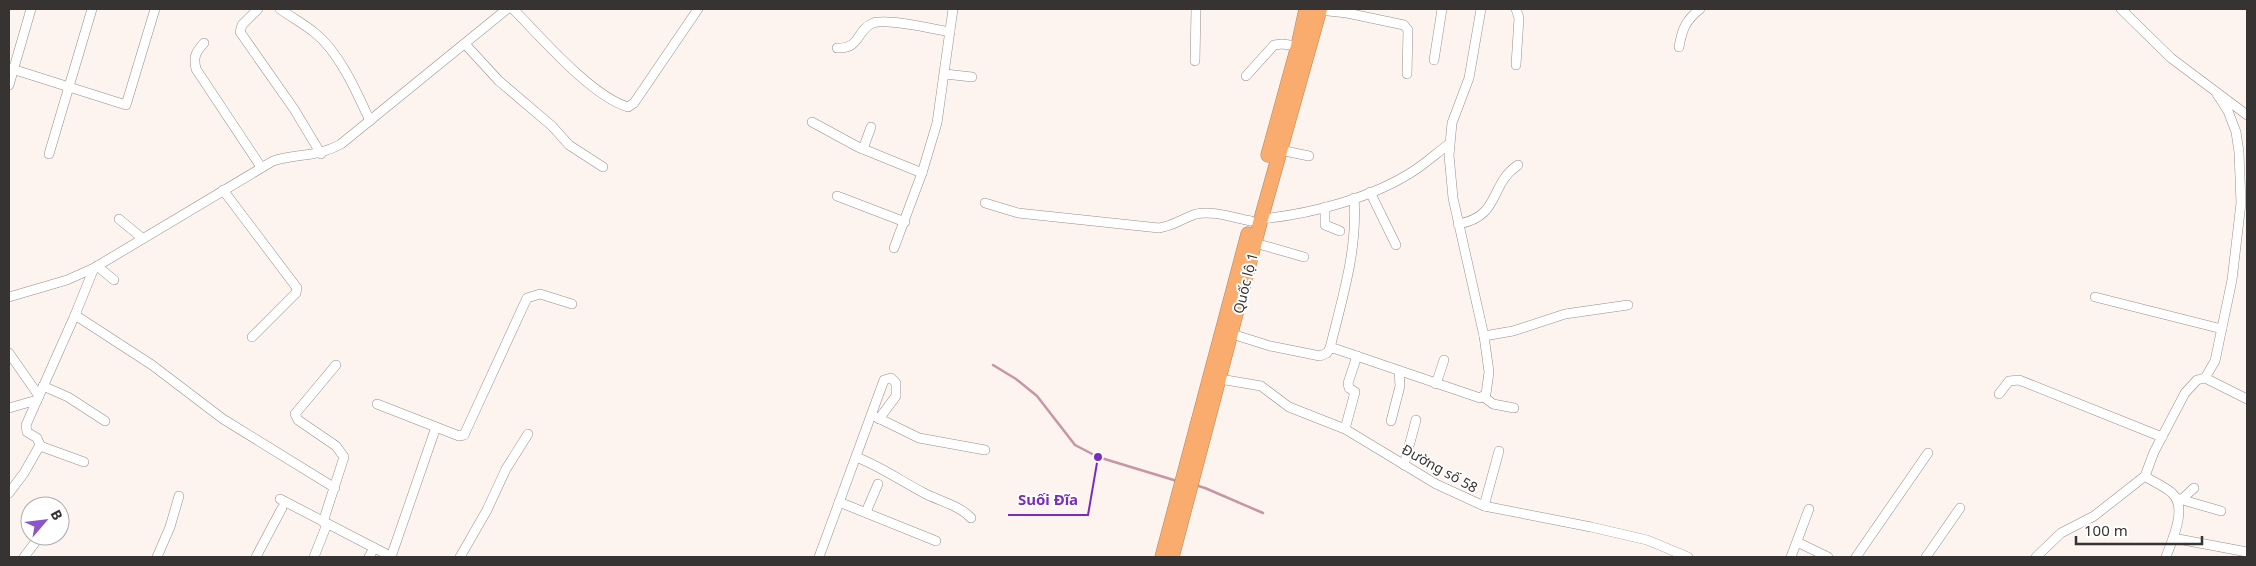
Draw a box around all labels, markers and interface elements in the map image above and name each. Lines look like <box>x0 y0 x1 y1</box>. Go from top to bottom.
street label: Quốc lộ 1 <box>1228 251 1262 315</box>
street label: Đường số 58 <box>1399 439 1481 497</box>
callout: Suối Đĩa <box>1008 485 1088 515</box>
text: Suối Đĩa <box>1018 489 1078 509</box>
north arrow <box>20 496 70 546</box>
text: B <box>46 506 67 523</box>
scale bar <box>2076 514 2202 546</box>
text: 100 m <box>2084 520 2128 540</box>

